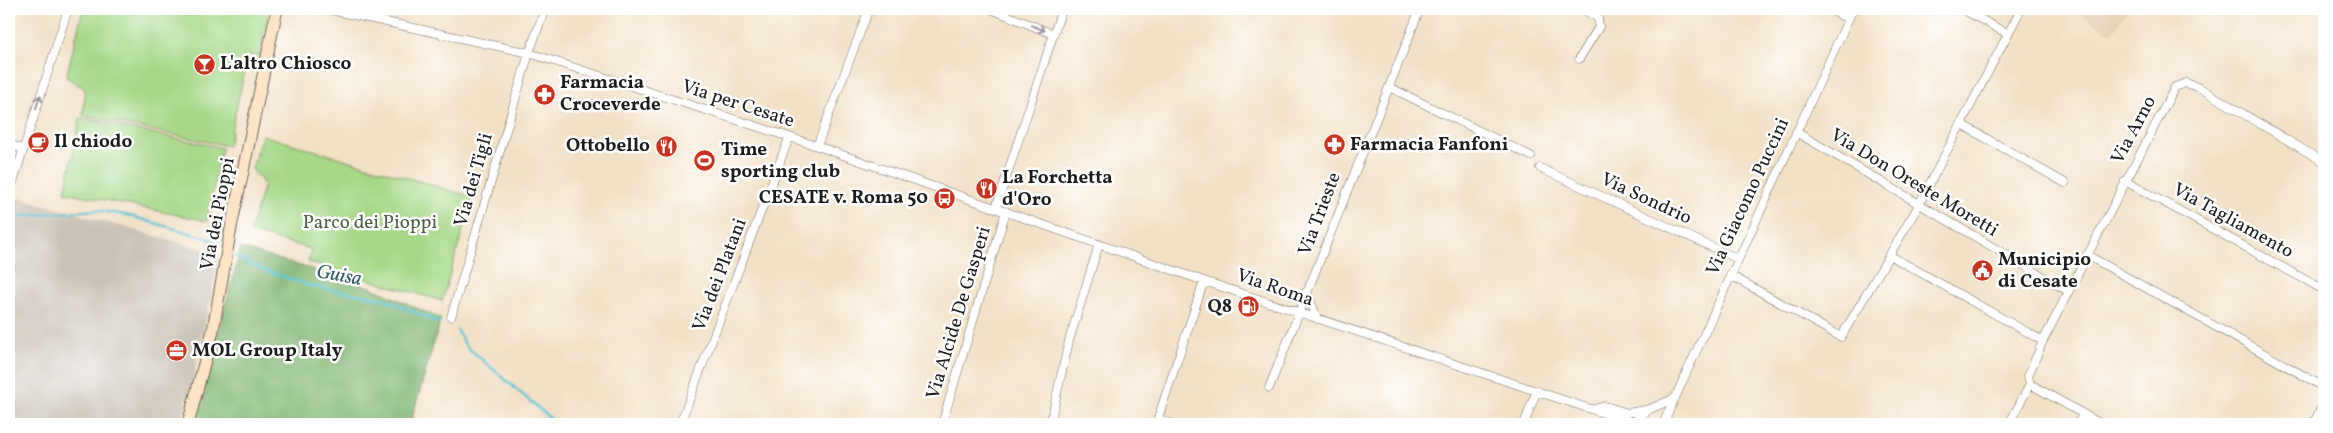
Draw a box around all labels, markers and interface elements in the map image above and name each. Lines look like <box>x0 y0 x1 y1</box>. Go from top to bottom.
one-way arrow <box>1030 24 1045 33</box>
place label: L'altro Chiosco <box>220 51 352 77</box>
bar icon: L'altro Chiosco <box>192 52 216 76</box>
place label: Farmacia Croceverde <box>560 70 661 118</box>
street label: Via per Cesate <box>678 74 798 134</box>
pharmacy icon: Farmacia Croceverde <box>532 82 556 106</box>
street label: Via Arno <box>2105 91 2163 169</box>
one-way arrow <box>34 95 44 111</box>
street label: Via Giacomo Puccini <box>1700 114 1796 280</box>
street label: Via Don Oreste Moretti <box>1825 122 2003 244</box>
place label: Il chiodo <box>54 129 132 155</box>
cafe icon: Il chiodo <box>26 130 50 154</box>
street label: Via dei Tigli <box>448 130 500 230</box>
place label: Farmacia Fanfoni <box>1350 132 1509 158</box>
place label: Ottobello <box>566 133 650 159</box>
pharmacy icon: Farmacia Fanfoni <box>1322 133 1346 157</box>
restaurant icon: Ottobello <box>654 134 678 158</box>
place label: Time sporting club <box>721 137 840 185</box>
sports icon: Time sporting club <box>693 149 717 173</box>
street label: Via dei Pioppi <box>194 155 242 273</box>
place label: La Forchetta d'Oro <box>1002 165 1113 213</box>
street label: Via Sondrio <box>1596 167 1696 231</box>
street label: Via Trieste <box>1292 169 1348 259</box>
restaurant icon: La Forchetta d'Oro <box>974 177 998 201</box>
street label: Via Tagliamento <box>2168 177 2298 265</box>
place label: CESATE v. Roma 50 <box>759 185 928 211</box>
bus stop icon: CESATE v. Roma 50 <box>932 186 956 210</box>
park label: Parco dei Pioppi <box>303 210 438 236</box>
street label: Via dei Platani <box>686 214 754 335</box>
street label: Via Alcide De Gasperi <box>920 223 998 403</box>
place label: Municipio di Cesate <box>1998 247 2091 295</box>
water label: Guisa <box>314 258 364 294</box>
public building icon: Municipio di Cesate <box>1970 259 1994 283</box>
street label: Via Roma <box>1233 263 1317 313</box>
place label: Q8 <box>1207 294 1232 320</box>
fuel station icon: Q8 <box>1236 295 1260 319</box>
place label: MOL Group Italy <box>192 338 343 364</box>
office icon: MOL Group Italy <box>164 339 188 363</box>

